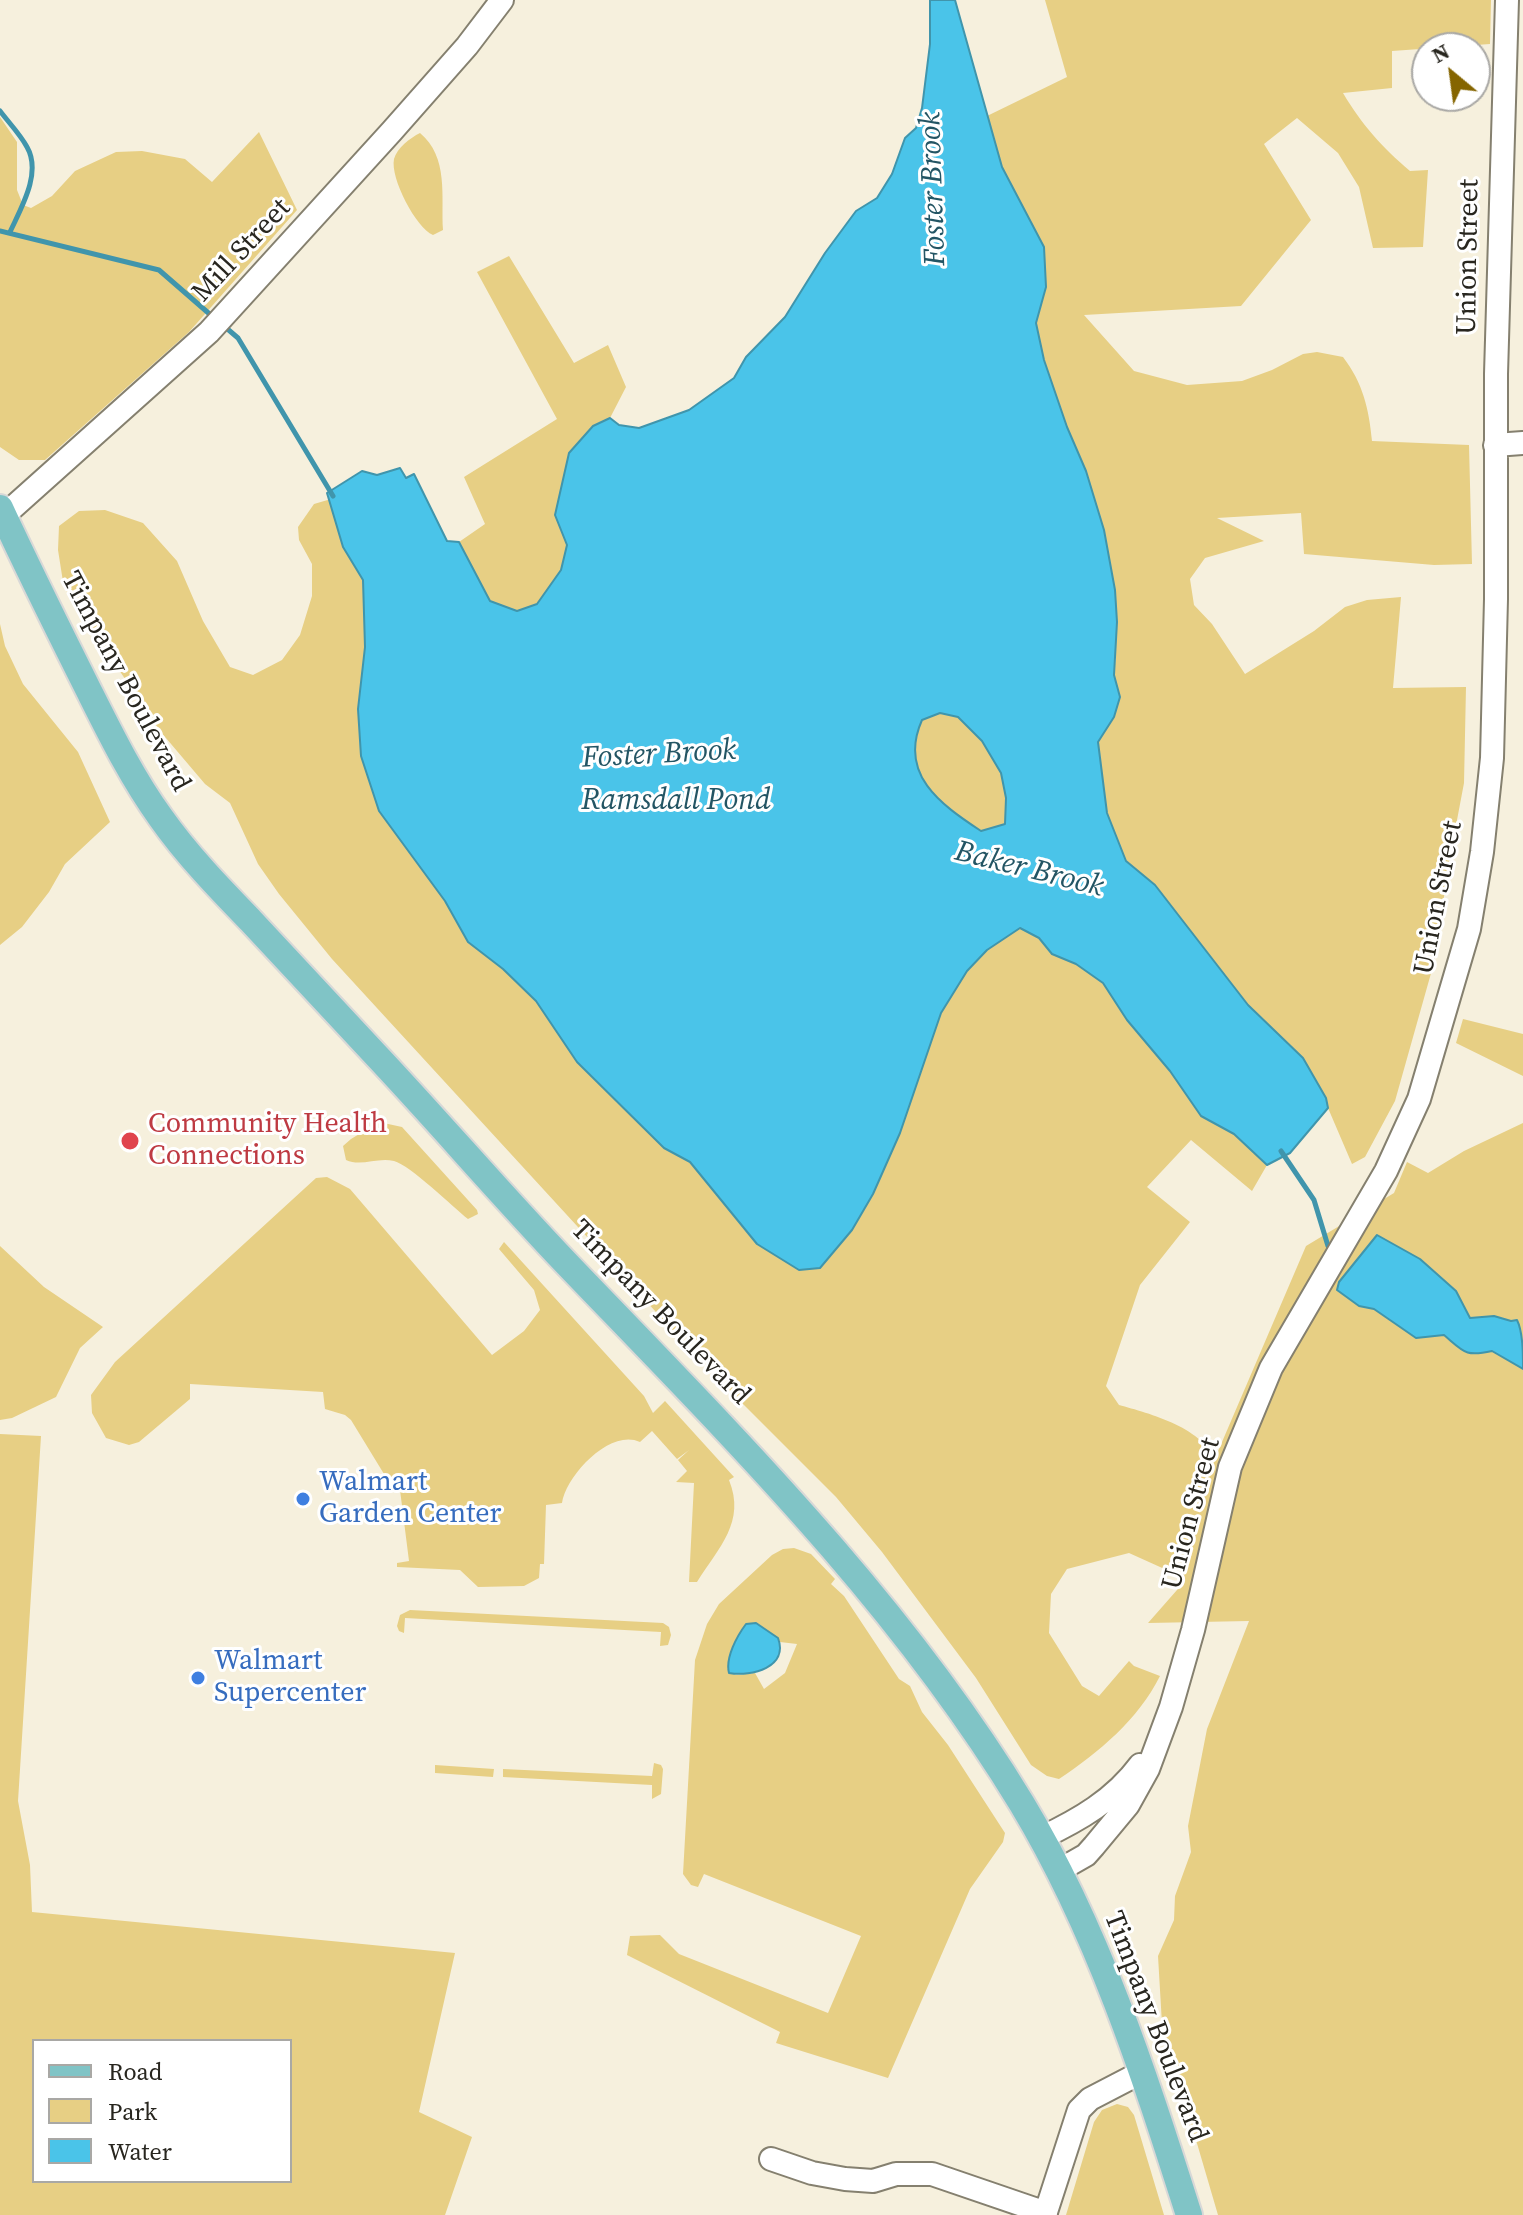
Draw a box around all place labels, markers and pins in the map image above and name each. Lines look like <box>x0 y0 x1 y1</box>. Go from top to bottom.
place label: Community Health Connections <box>148 1108 387 1174</box>
marker: Community Health Connections <box>119 1130 141 1152</box>
place label: Walmart Garden Center <box>319 1466 501 1532</box>
marker: Walmart Garden Center <box>294 1490 312 1508</box>
place label: Walmart Supercenter <box>214 1645 366 1711</box>
marker: Walmart Supercenter <box>189 1669 207 1687</box>

